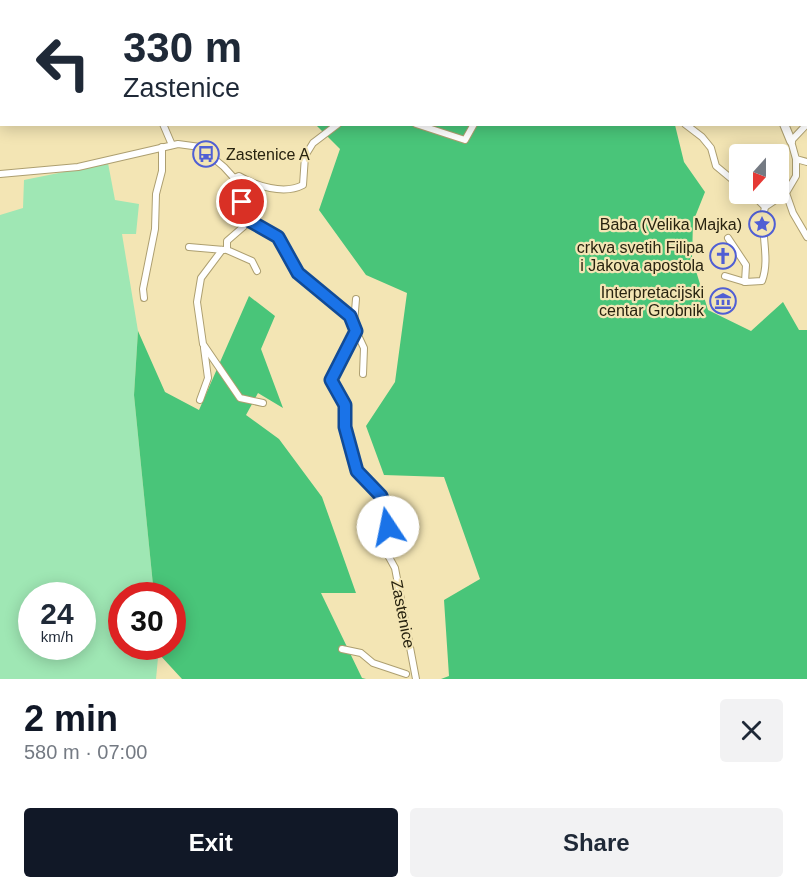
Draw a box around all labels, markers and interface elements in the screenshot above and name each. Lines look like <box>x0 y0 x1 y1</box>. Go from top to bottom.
icon: left <box>24 24 102 102</box>
text: 330 m <box>123 24 242 71</box>
text: Zastenice <box>123 73 240 103</box>
bus stop icon: Zastenice A <box>191 139 221 169</box>
north arrow <box>729 144 789 204</box>
map controls <box>729 144 789 204</box>
place label: Zastenice A <box>226 146 310 163</box>
pin <box>216 176 267 227</box>
icon: arrive <box>225 185 258 218</box>
place icon: Baba (Velika Majka) <box>747 209 777 239</box>
place label: Baba (Velika Majka) <box>600 216 742 233</box>
place label: crkva svetih Filipa i Jakova apostola <box>577 239 704 274</box>
church icon: crkva svetih Filipa i Jakova apostola <box>708 241 738 271</box>
place label: Interpretacijski centar Grobnik <box>599 284 705 319</box>
museum icon: Interpretacijski centar Grobnik <box>708 286 738 316</box>
position arrow <box>356 495 420 559</box>
street label: Zastenice <box>388 578 418 650</box>
speed limit sign: 30 <box>108 582 186 660</box>
text: 24 <box>40 597 74 630</box>
text: km/h <box>41 628 73 645</box>
text: 2 min <box>24 698 118 739</box>
button: close <box>720 699 783 762</box>
text: 580 m · 07:00 <box>24 741 147 763</box>
button: Exit <box>24 808 398 877</box>
button: Share <box>410 808 783 877</box>

